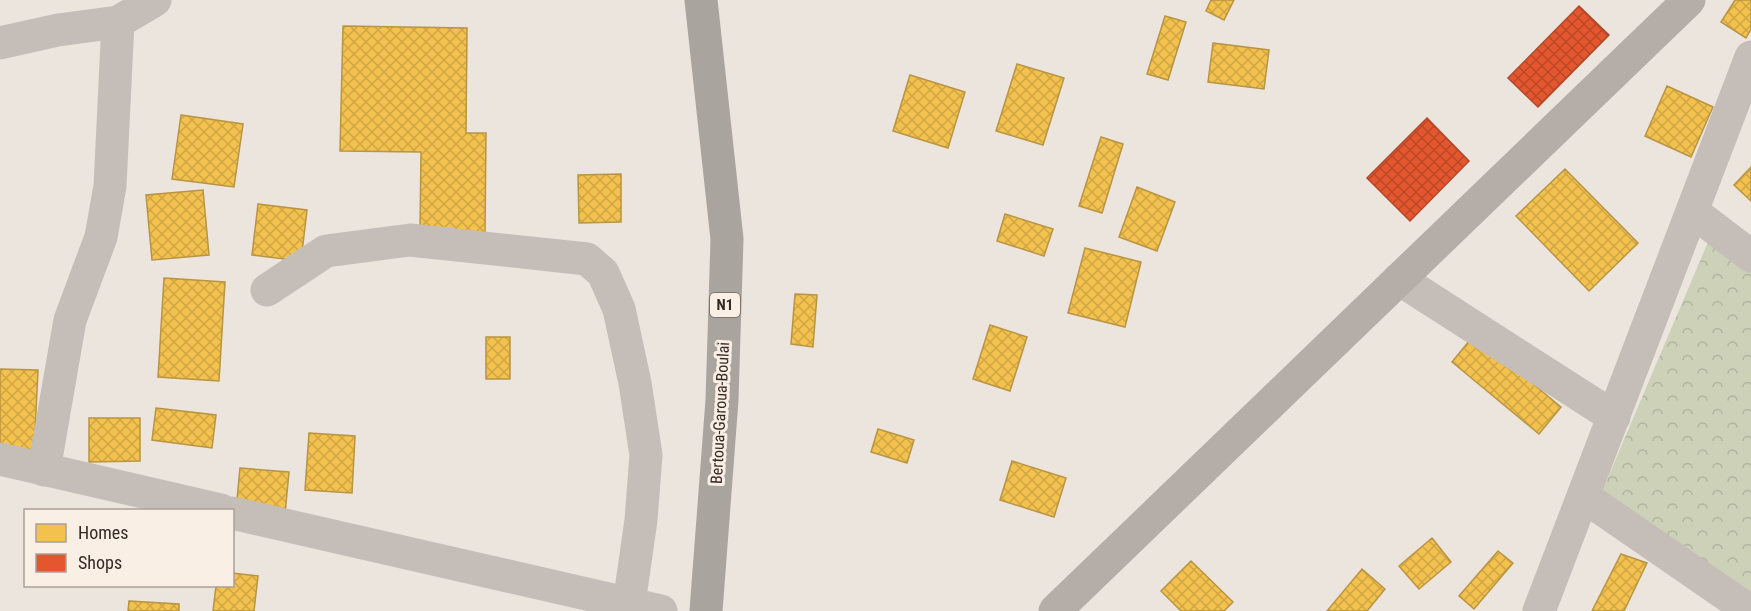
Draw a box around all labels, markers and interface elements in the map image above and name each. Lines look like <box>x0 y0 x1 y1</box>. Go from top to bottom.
road number: N1 <box>710 293 740 317</box>
street label: Bertoua-Garoua-Boulai <box>707 341 733 485</box>
legend <box>24 509 234 587</box>
text: Homes <box>78 522 128 543</box>
text: Shops <box>78 552 122 573</box>

